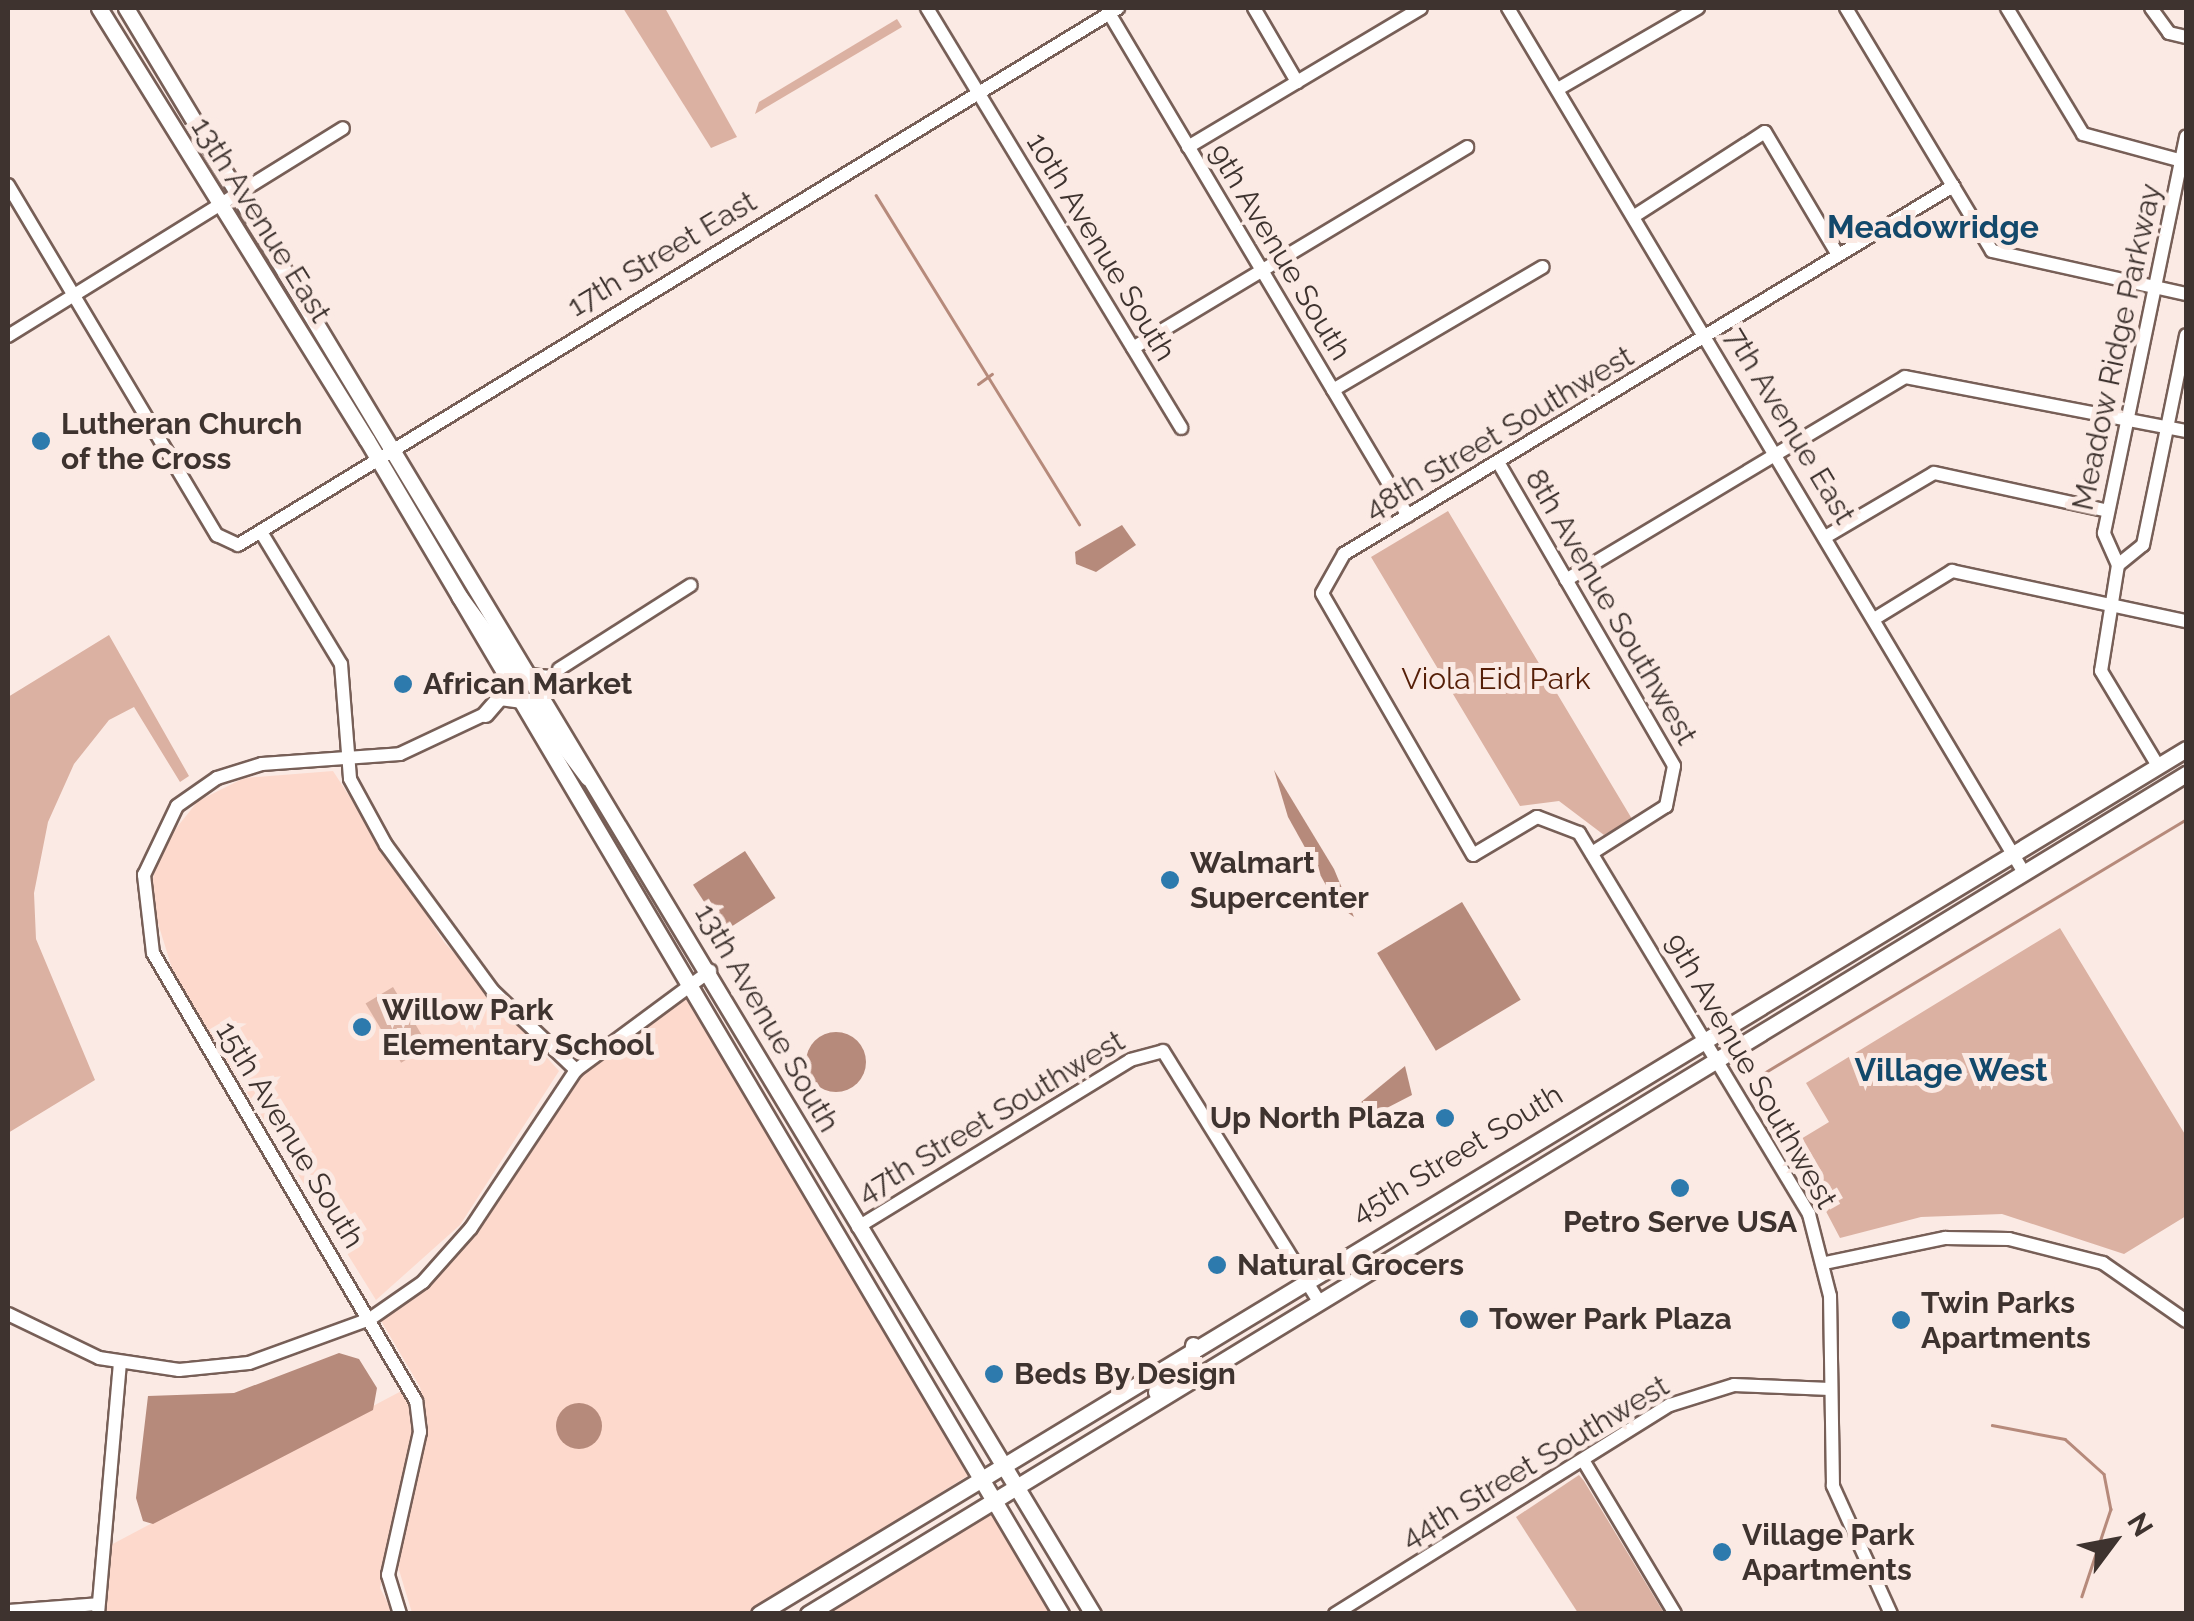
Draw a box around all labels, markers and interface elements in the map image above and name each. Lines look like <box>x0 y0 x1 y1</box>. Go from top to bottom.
street label: 13th Avenue East <box>183 110 339 330</box>
street label: 10th Avenue South <box>1018 126 1184 368</box>
street label: 9th Avenue South <box>1201 137 1359 367</box>
street label: Meadow Ridge Parkway <box>2065 180 2169 514</box>
street label: 17th Street East <box>561 184 763 324</box>
district label: Meadowridge <box>1827 208 2039 246</box>
street label: 7th Avenue East <box>1717 321 1863 531</box>
street label: 48th Street Southwest <box>1358 338 1640 528</box>
place label: Lutheran Church of the Cross <box>61 406 302 476</box>
marker: Lutheran Church of the Cross <box>30 430 52 452</box>
street label: 8th Avenue Southwest <box>1517 462 1705 752</box>
park label: Viola Eid Park <box>1401 661 1591 697</box>
place label: African Market <box>423 666 632 702</box>
marker: African Market <box>392 673 414 695</box>
place label: Walmart Supercenter <box>1190 845 1369 916</box>
marker: Walmart Supercenter <box>1159 869 1181 891</box>
street label: 13th Avenue South <box>687 897 847 1139</box>
street label: 9th Avenue Southwest <box>1657 927 1845 1215</box>
place label: Willow Park Elementary School <box>382 992 655 1062</box>
street label: 15th Avenue South <box>208 1015 372 1255</box>
marker: Willow Park Elementary School <box>351 1016 373 1038</box>
street label: 47th Street Southwest <box>851 1023 1131 1211</box>
district label: Village West <box>1854 1051 2048 1089</box>
street label: 45th Street South <box>1345 1077 1569 1231</box>
place label: Up North Plaza <box>1210 1100 1425 1136</box>
marker: Up North Plaza <box>1434 1107 1456 1129</box>
marker: Petro Serve USA <box>1669 1177 1691 1199</box>
place label: Petro Serve USA <box>1563 1204 1797 1240</box>
place label: Natural Grocers <box>1237 1247 1465 1283</box>
marker: Natural Grocers <box>1206 1254 1228 1276</box>
place label: Twin Parks Apartments <box>1921 1285 2091 1356</box>
place label: Tower Park Plaza <box>1489 1301 1732 1337</box>
marker: Tower Park Plaza <box>1458 1308 1480 1330</box>
marker: Twin Parks Apartments <box>1890 1309 1912 1331</box>
place label: Beds By Design <box>1014 1356 1237 1392</box>
marker: Beds By Design <box>983 1363 1005 1385</box>
street label: 44th Street Southwest <box>1395 1368 1675 1556</box>
north arrow <box>2064 1491 2164 1591</box>
text: N <box>2120 1507 2160 1543</box>
place label: Village Park Apartments <box>1742 1517 1914 1588</box>
marker: Village Park Apartments <box>1711 1541 1733 1563</box>

